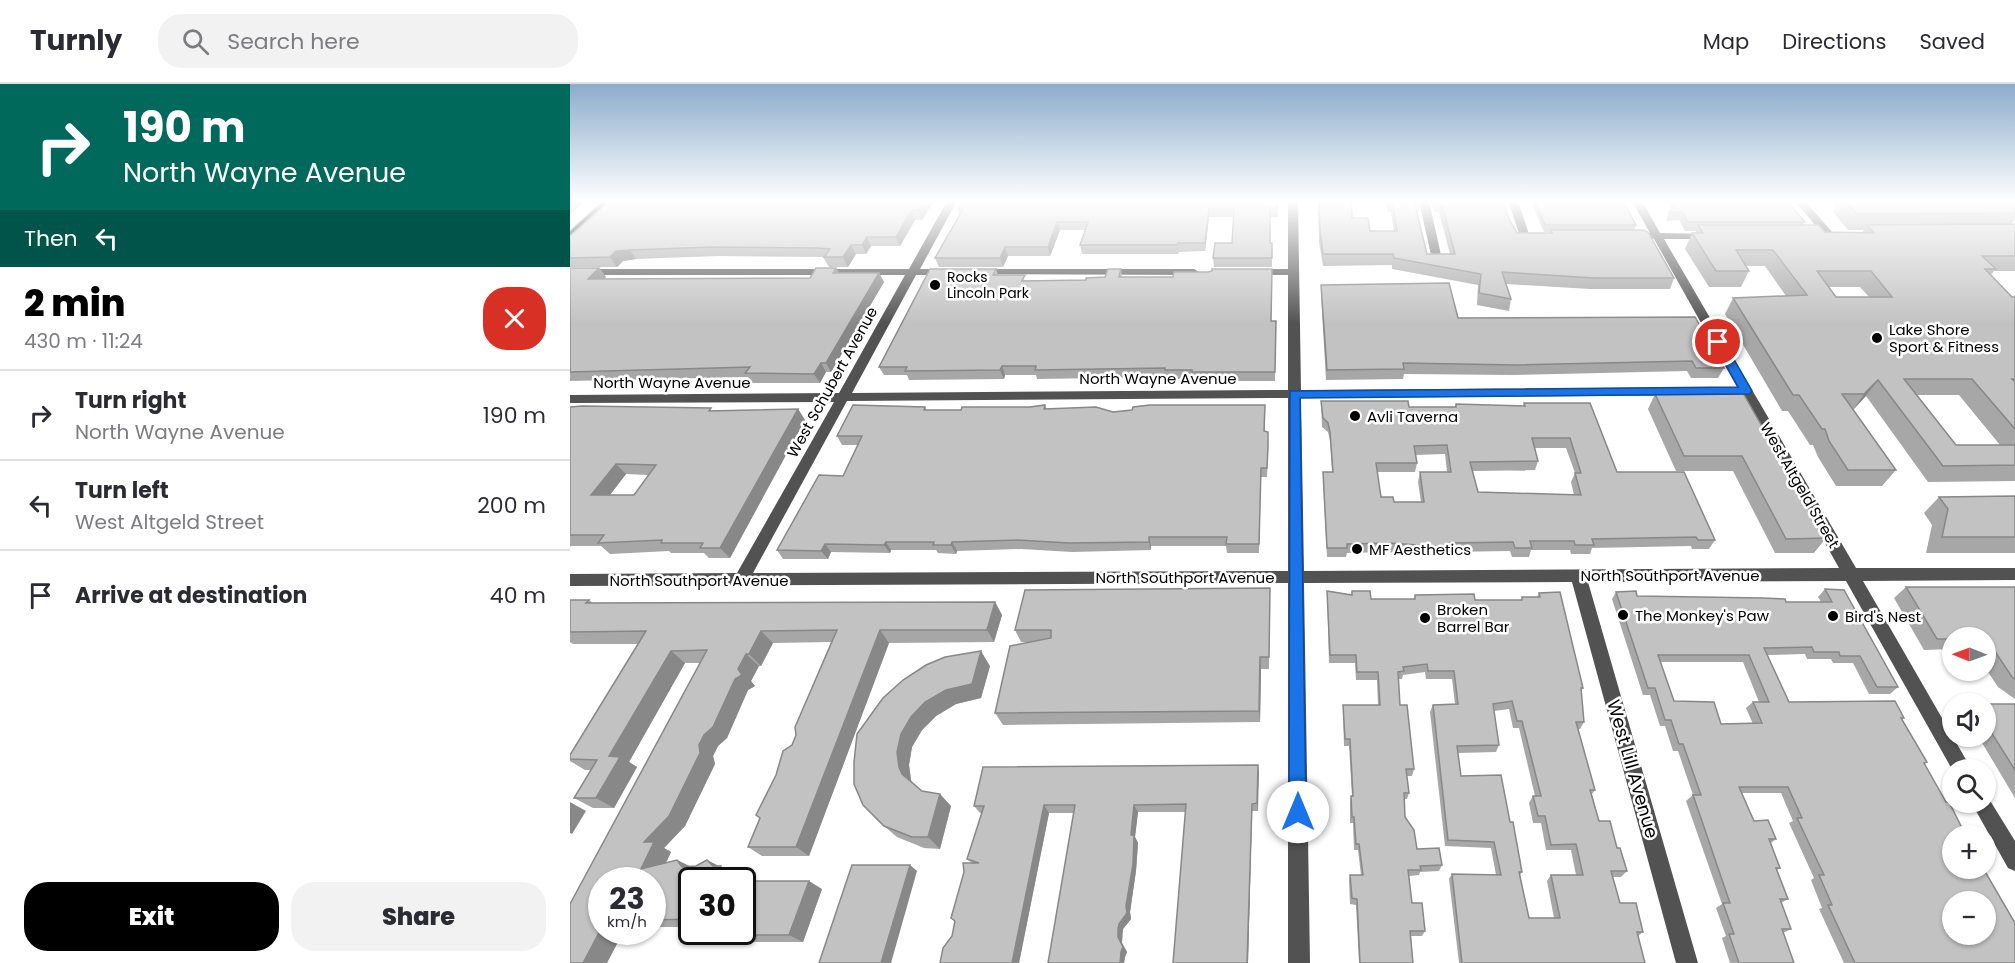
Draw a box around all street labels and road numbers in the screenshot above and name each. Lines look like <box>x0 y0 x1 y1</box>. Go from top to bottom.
street label: West Schubert Avenue <box>782 303 882 461</box>
street label: North Wayne Avenue <box>1079 368 1237 389</box>
street label: North Wayne Avenue <box>593 372 751 393</box>
street label: West Altgeld Street <box>1755 418 1845 552</box>
street label: North Southport Avenue <box>1581 565 1760 586</box>
street label: North Southport Avenue <box>1096 567 1275 588</box>
street label: North Southport Avenue <box>610 570 789 591</box>
street label: West Lill Avenue <box>1601 697 1665 841</box>

